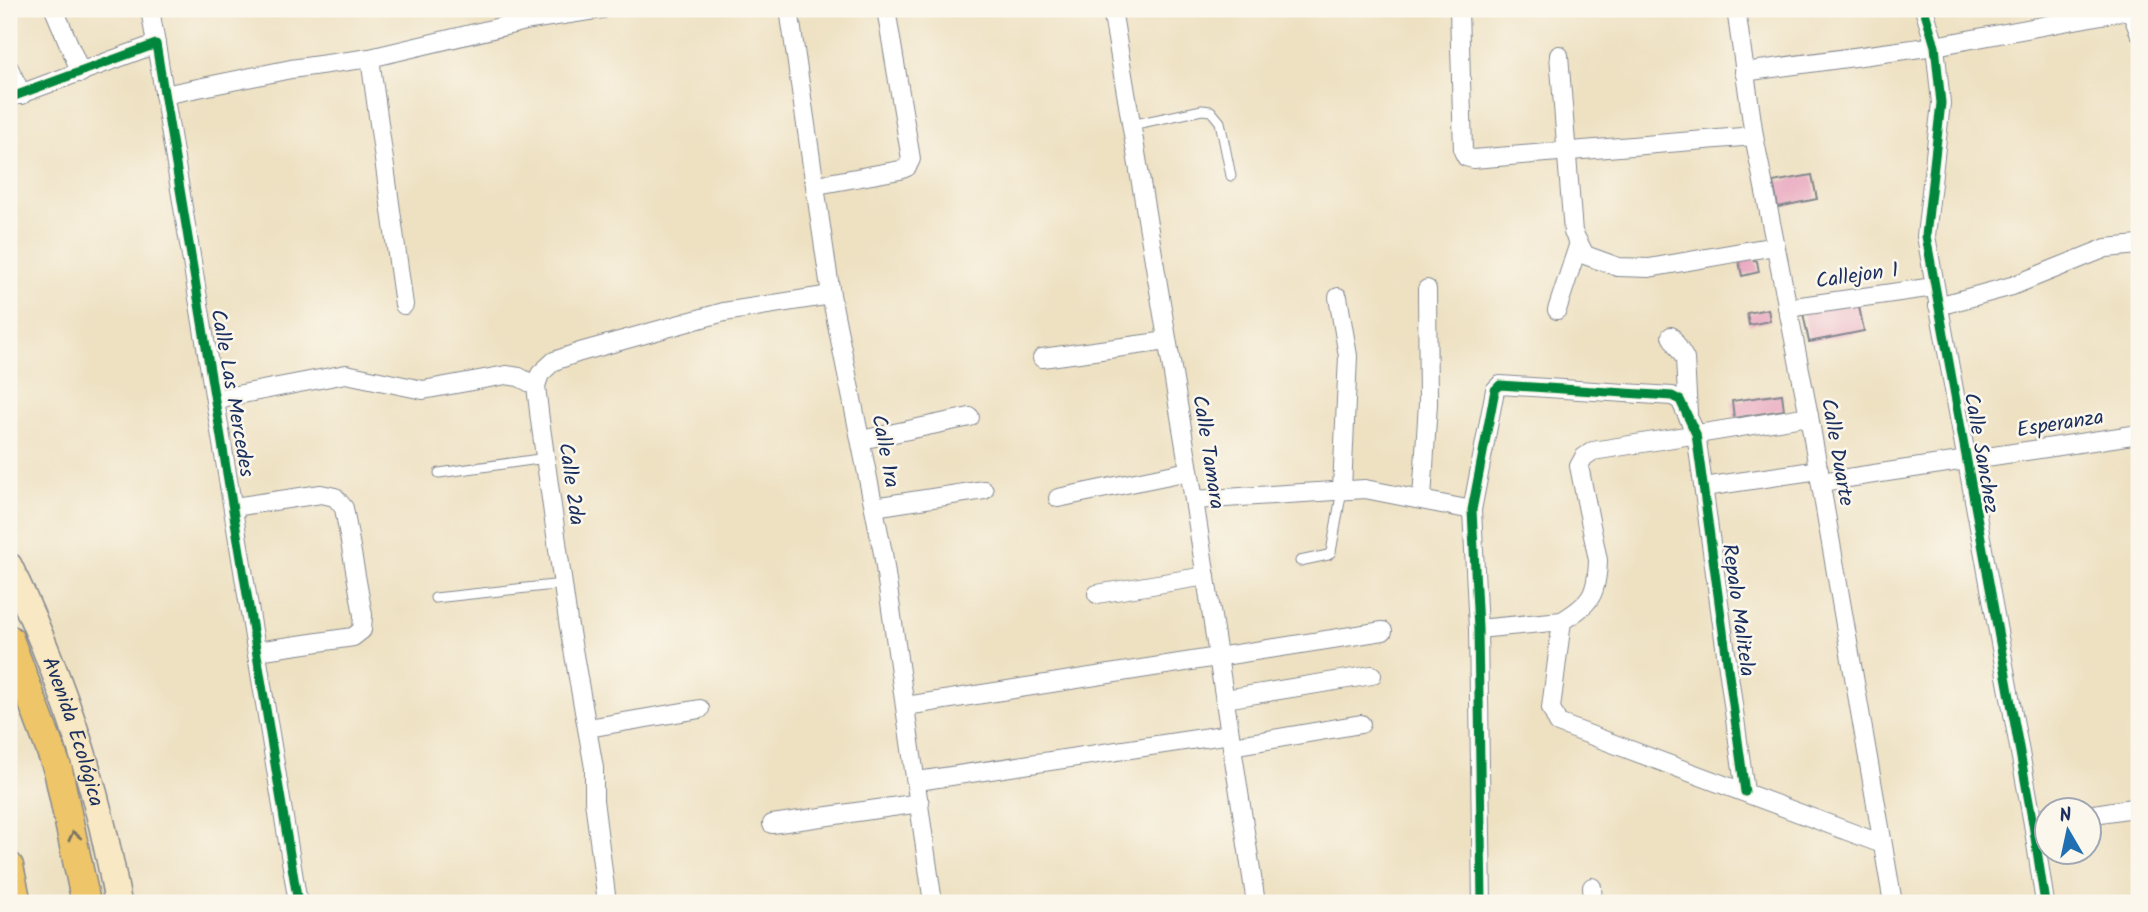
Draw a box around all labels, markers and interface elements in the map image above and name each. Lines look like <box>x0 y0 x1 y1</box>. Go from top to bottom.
street label: Callejon 1 <box>1814 254 1901 299</box>
street label: Calle Las Mercedes <box>201 307 263 480</box>
street label: Calle Sanchez <box>1954 390 2007 516</box>
street label: Calle Tamara <box>1182 393 1233 512</box>
street label: Calle Duarte <box>1811 396 1862 509</box>
street label: Esperanza <box>2014 401 2106 448</box>
street label: Calle 1ra <box>861 412 908 491</box>
street label: Calle 2da <box>548 441 593 528</box>
street label: Repalo Malitela <box>1712 542 1763 679</box>
street label: Avenida Ecológica <box>32 652 112 810</box>
north arrow <box>2032 796 2102 866</box>
text: N <box>2057 800 2074 832</box>
one-way arrow <box>68 830 82 842</box>

